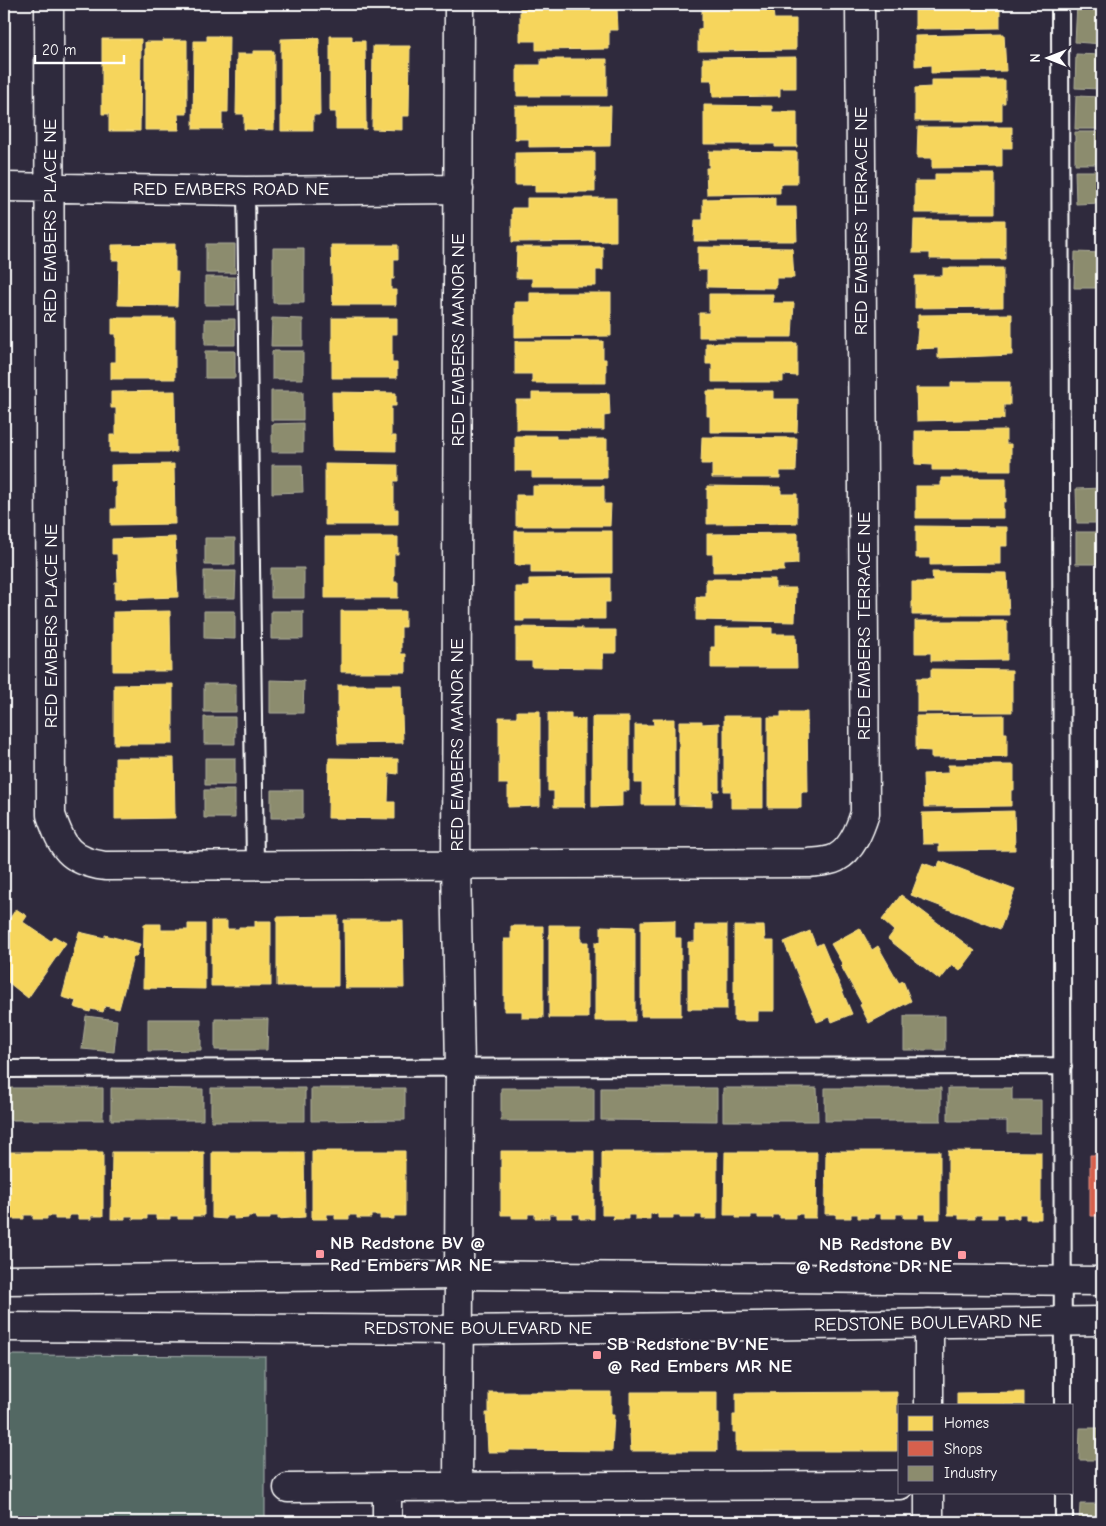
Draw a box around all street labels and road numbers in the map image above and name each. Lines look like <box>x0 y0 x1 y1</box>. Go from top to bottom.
street label: RED EMBERS TERRACE NE <box>850 107 872 335</box>
street label: RED EMBERS PLACE NE <box>39 119 61 323</box>
street label: RED EMBERS ROAD NE <box>133 178 329 200</box>
street label: RED EMBERS MANOR NE <box>447 233 469 447</box>
street label: RED EMBERS TERRACE NE <box>853 512 875 740</box>
street label: RED EMBERS PLACE NE <box>40 524 62 728</box>
street label: RED EMBERS MANOR NE <box>446 638 468 852</box>
street label: REDSTONE BOULEVARD NE <box>814 1310 1042 1336</box>
street label: REDSTONE BOULEVARD NE <box>364 1317 592 1339</box>

